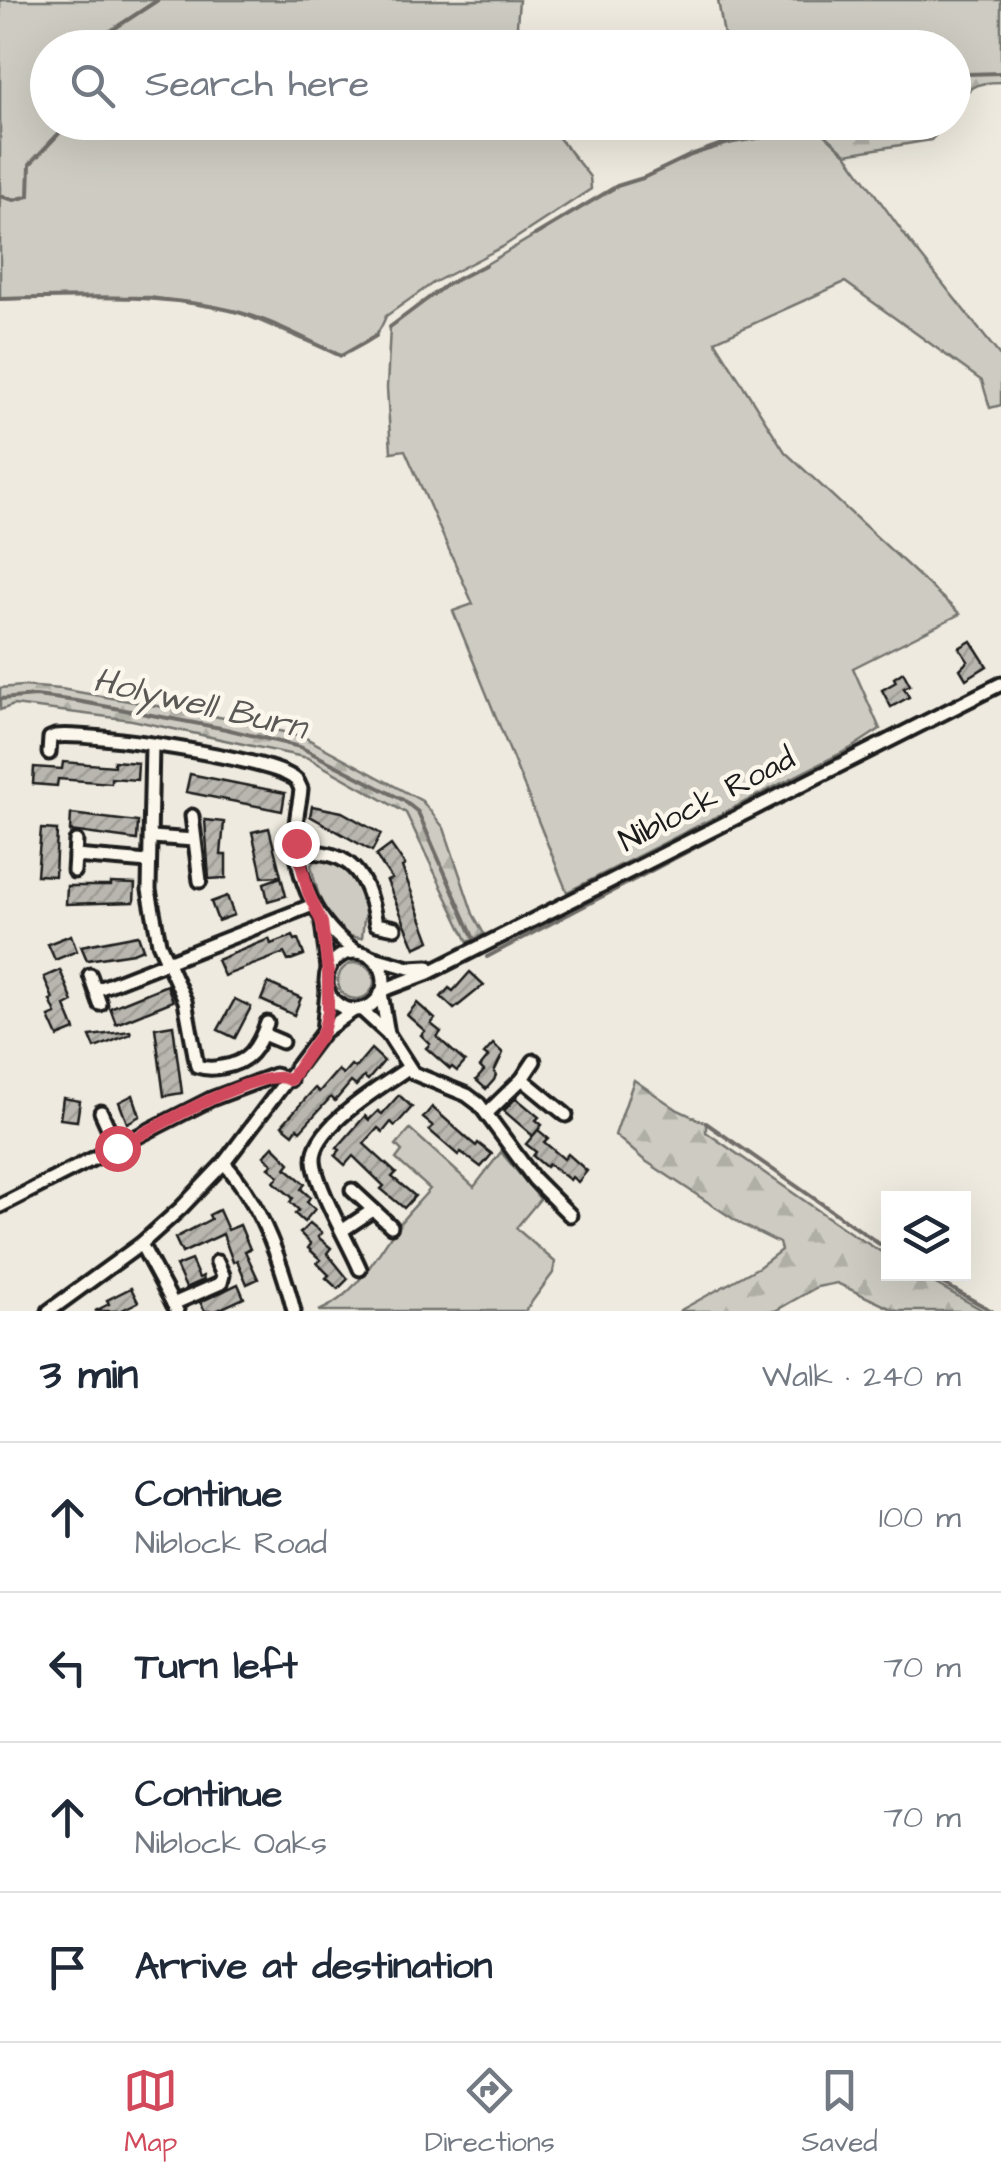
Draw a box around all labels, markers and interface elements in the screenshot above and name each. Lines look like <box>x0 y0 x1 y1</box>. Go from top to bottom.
search box <box>30 30 971 140</box>
icon: search <box>65 58 120 113</box>
text: Search here <box>145 59 369 111</box>
water label: Holywell Burn <box>88 656 314 754</box>
street label: Niblock Road <box>611 736 803 864</box>
route end <box>274 821 320 867</box>
route start <box>95 1126 141 1172</box>
map controls <box>881 1191 971 1281</box>
button: layers <box>881 1191 971 1281</box>
text: 3 min <box>40 1347 138 1405</box>
text: Walk · 240 m <box>762 1354 961 1399</box>
text: Continue <box>135 1469 282 1521</box>
icon: ahead <box>40 1490 95 1545</box>
text: 100 m <box>879 1495 961 1540</box>
text: Niblock Road <box>135 1521 327 1566</box>
icon: left <box>40 1640 95 1695</box>
text: Turn left <box>135 1641 298 1693</box>
text: 70 m <box>883 1645 961 1690</box>
text: Continue <box>135 1769 282 1821</box>
icon: ahead <box>40 1790 95 1845</box>
text: 70 m <box>883 1795 961 1840</box>
text: Niblock Oaks <box>135 1821 327 1866</box>
icon: arrive <box>40 1940 95 1995</box>
text: Arrive at destination <box>135 1941 492 1993</box>
tab: Map <box>123 2063 178 2162</box>
tab: Directions <box>425 2063 555 2162</box>
tab: Saved <box>801 2063 878 2162</box>

